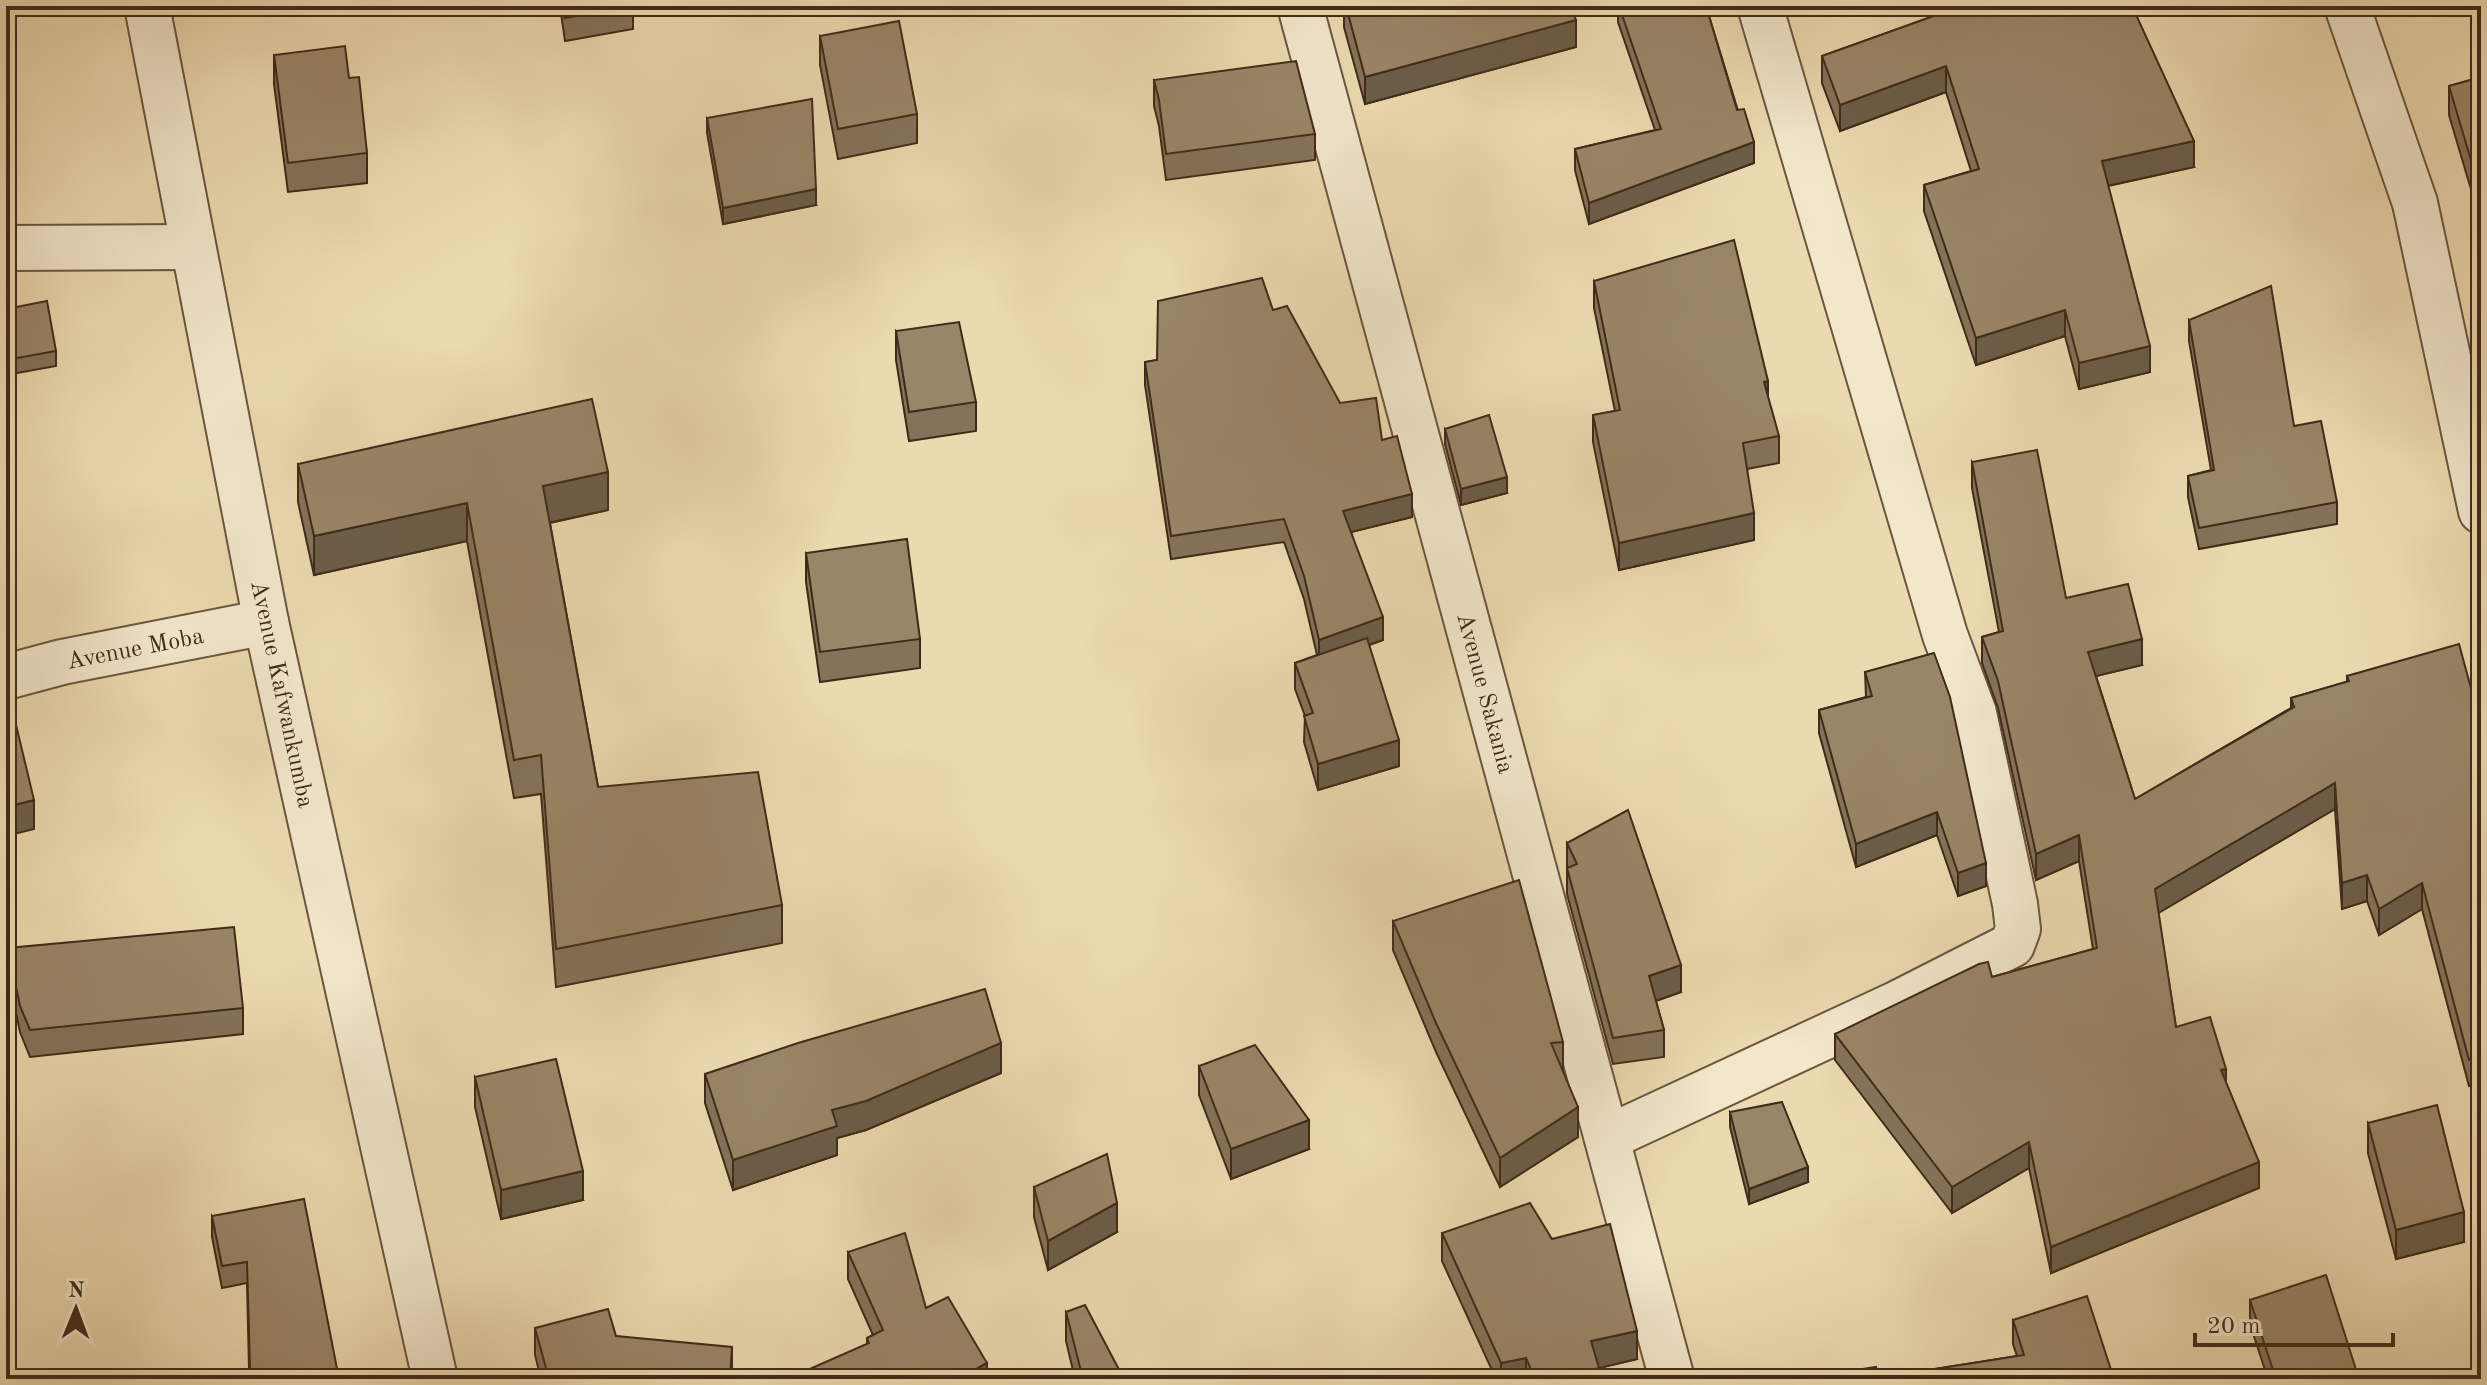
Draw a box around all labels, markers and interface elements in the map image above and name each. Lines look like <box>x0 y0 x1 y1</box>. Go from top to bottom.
street label: Avenue Kafwankumba <box>245 578 317 811</box>
street label: Avenue Sakania <box>1451 611 1517 777</box>
street label: Avenue Moba <box>65 625 206 675</box>
north arrow <box>36 1269 116 1349</box>
text: N <box>68 1280 85 1302</box>
scale bar <box>2195 1297 2393 1347</box>
text: 20 m <box>2207 1315 2261 1339</box>

